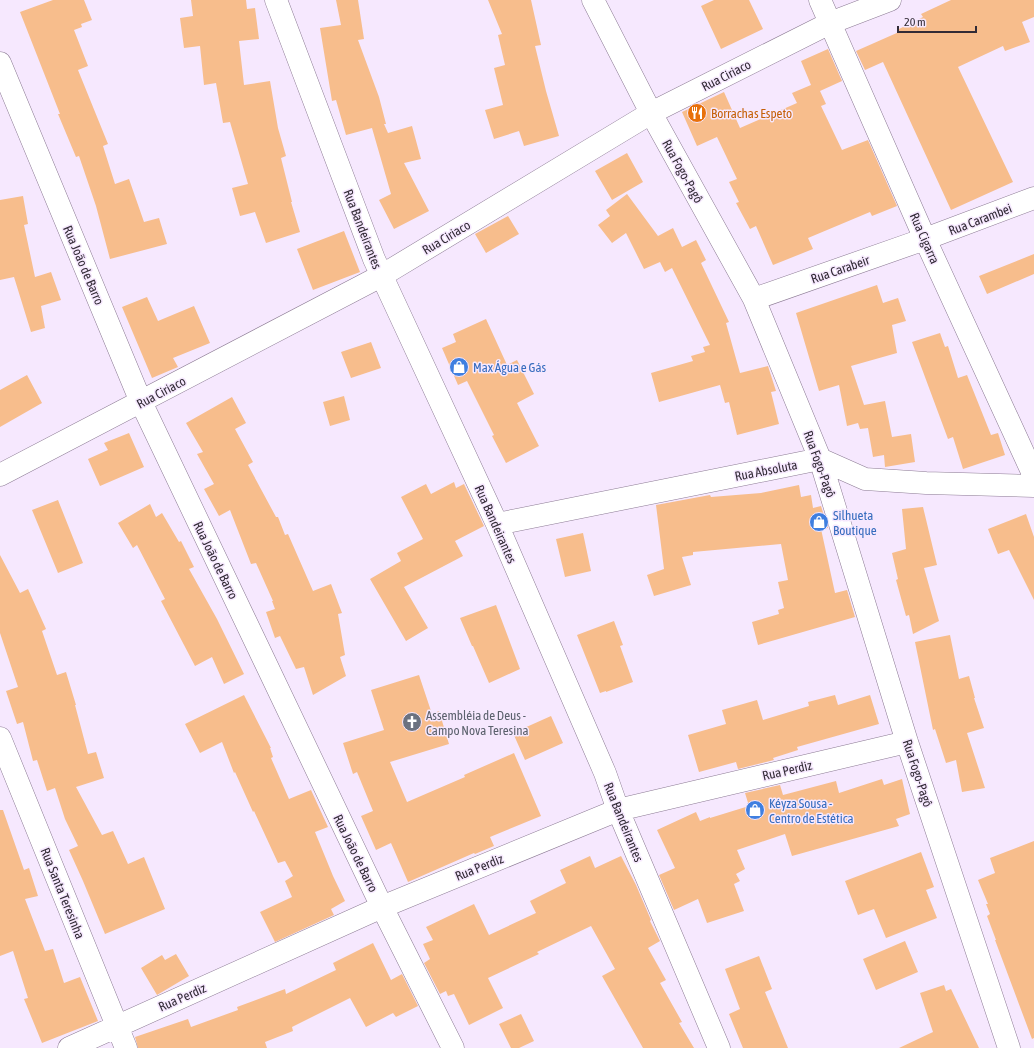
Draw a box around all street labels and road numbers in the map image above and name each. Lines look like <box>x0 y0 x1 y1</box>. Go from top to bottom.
street label: Rua Ciriaco <box>699 57 753 94</box>
street label: Rua Fogo-Pagô <box>659 137 706 205</box>
street label: Rua Bandeirantes <box>340 187 385 272</box>
street label: Rua Carambei <box>946 201 1014 238</box>
street label: Rua Cigarra <box>907 210 942 266</box>
street label: Rua Ciriaco <box>420 217 473 258</box>
street label: Rua João de Barro <box>60 223 107 307</box>
street label: Rua Carabeir <box>809 252 872 286</box>
street label: Rua Ciriaco <box>134 373 188 412</box>
street label: Rua Fogo-Pagô <box>801 429 839 500</box>
street label: Rua Absoluta <box>734 457 799 484</box>
street label: Rua Bandeirantes <box>472 483 520 566</box>
street label: Rua João de Barro <box>190 519 241 602</box>
street label: Rua Fogo-Pagô <box>900 738 935 809</box>
street label: Rua Perdiz <box>761 757 814 783</box>
street label: Rua Bandeirantes <box>601 780 646 864</box>
street label: Rua João de Barro <box>330 812 381 895</box>
street label: Rua Santa Teresinha <box>37 846 88 941</box>
street label: Rua Perdiz <box>453 851 506 884</box>
street label: Rua Perdiz <box>156 980 209 1015</box>

